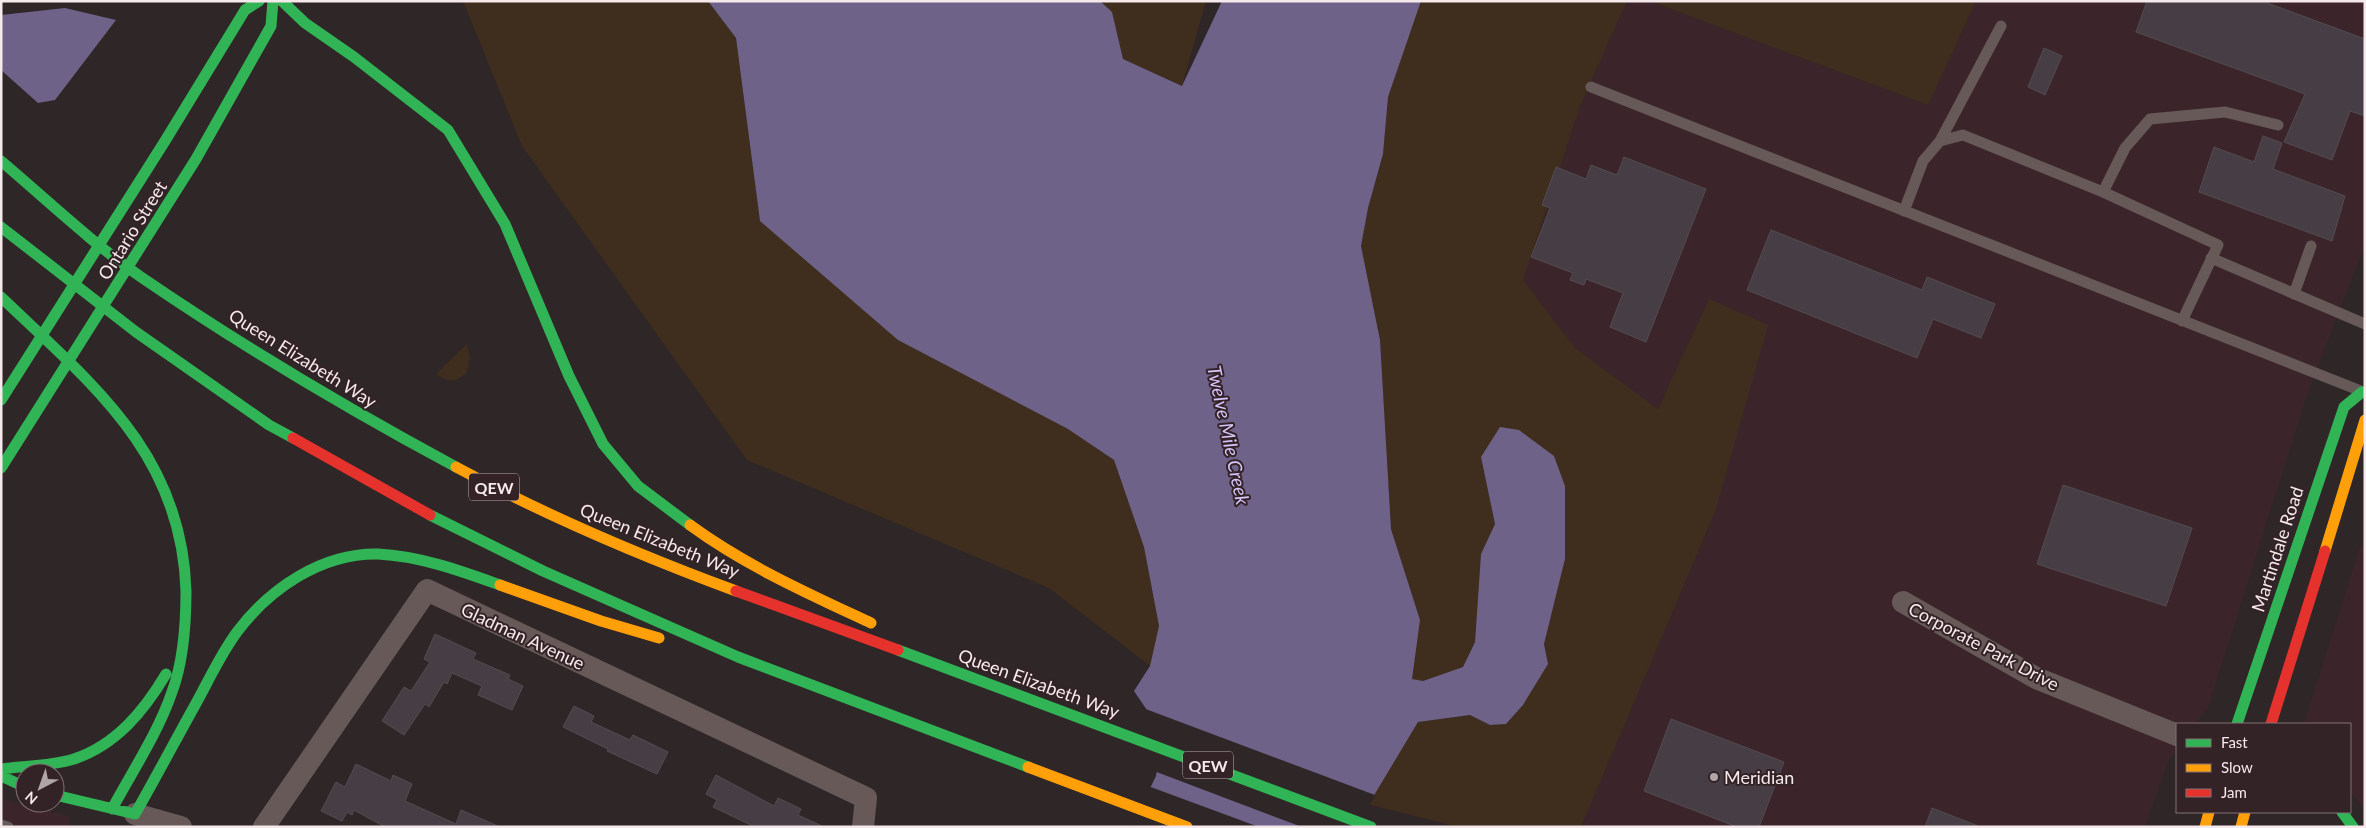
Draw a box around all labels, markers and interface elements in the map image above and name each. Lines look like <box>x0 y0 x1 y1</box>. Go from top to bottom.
street label: Ontario Street <box>93 176 171 284</box>
street label: Queen Elizabeth Way <box>225 304 382 413</box>
water label: Twelve Mile Creek <box>1203 363 1255 508</box>
road number: QEW <box>469 474 519 501</box>
street label: Martindale Road <box>2246 484 2308 614</box>
street label: Queen Elizabeth Way <box>577 498 744 582</box>
street label: Corporate Park Drive <box>1905 597 2063 695</box>
street label: Gladman Avenue <box>458 598 588 674</box>
street label: Queen Elizabeth Way <box>955 644 1123 723</box>
legend <box>2176 723 2351 813</box>
text: Fast <box>2221 733 2248 751</box>
road number: QEW <box>1183 752 1233 778</box>
text: Slow <box>2221 758 2253 776</box>
north arrow <box>15 763 65 813</box>
place label: Meridian <box>1724 766 1794 788</box>
marker: Meridian <box>1708 771 1720 783</box>
text: Jam <box>2221 783 2247 801</box>
text: N <box>21 788 41 808</box>

